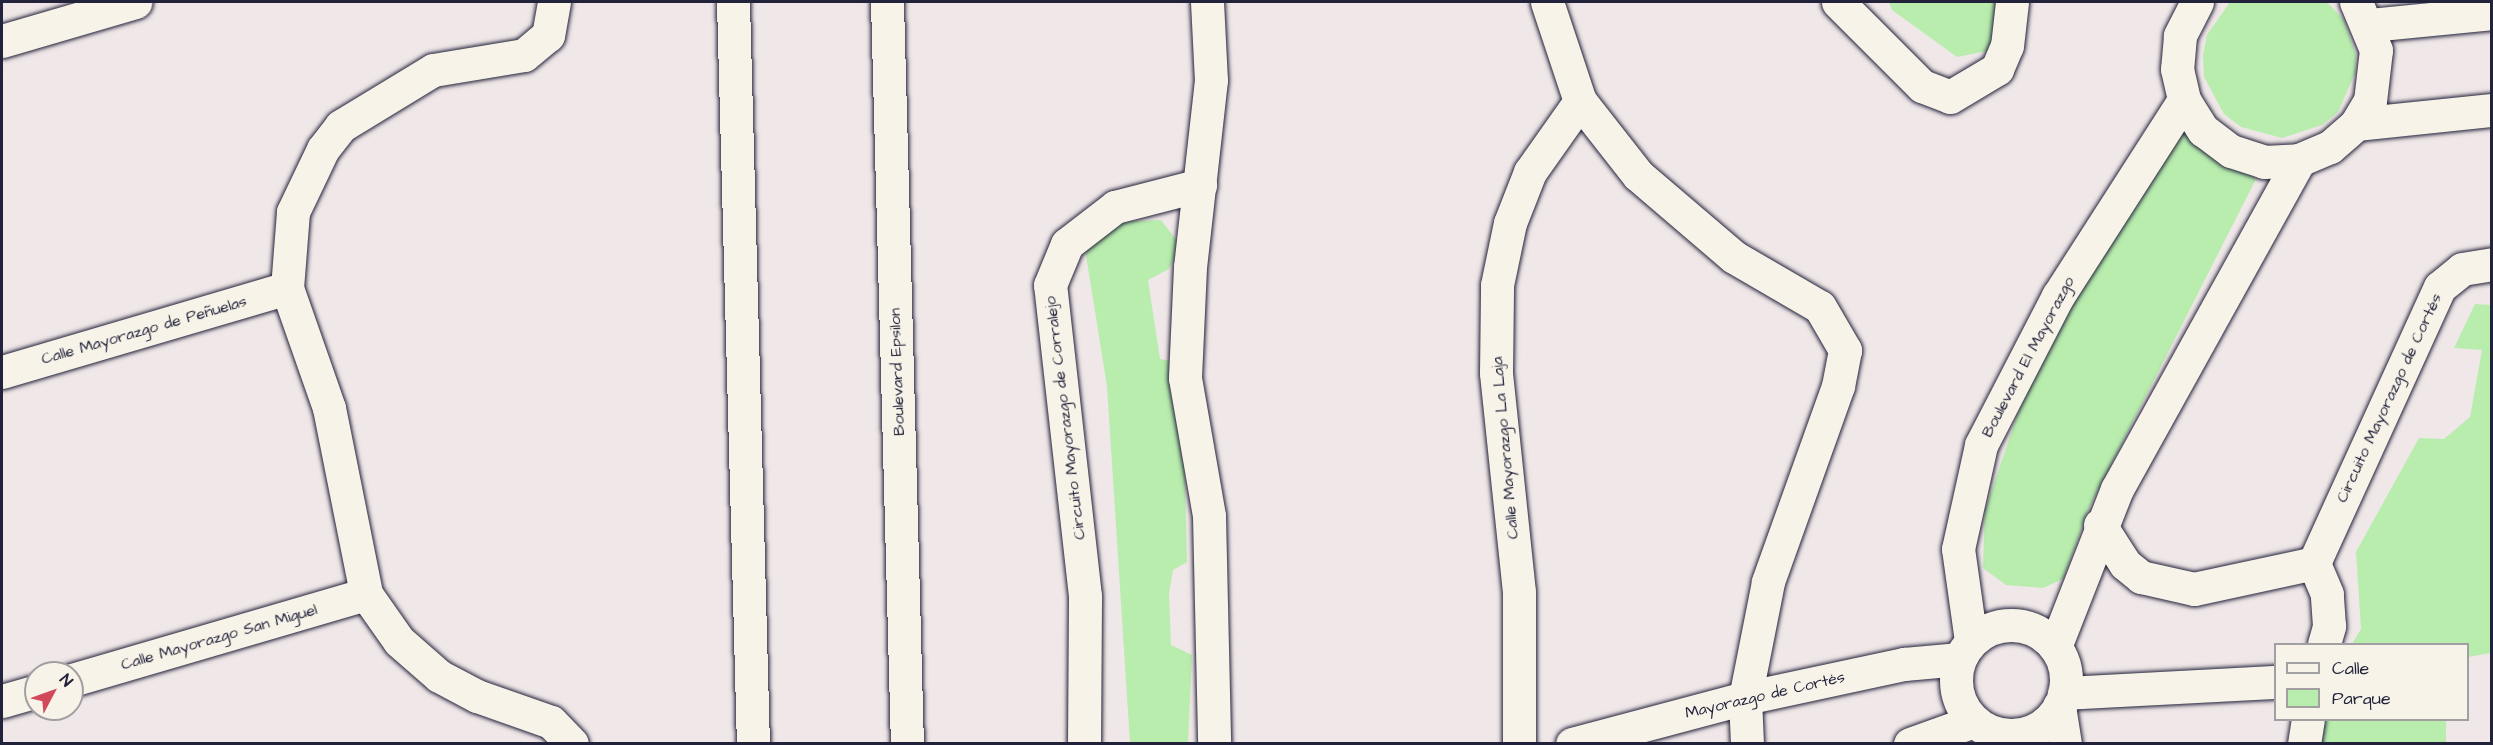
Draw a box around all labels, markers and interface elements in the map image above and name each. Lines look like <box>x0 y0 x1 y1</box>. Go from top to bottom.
street label: Boulevard El Mayorazgo <box>1977 273 2079 441</box>
street label: Circuito Mayorazgo de Cortés <box>2332 290 2446 506</box>
street label: Calle Mayorazgo de Peñuelas <box>39 291 249 369</box>
street label: Circuito Mayorazgo de Corralejo <box>1041 295 1089 541</box>
street label: Boulevard Epsilon <box>885 308 909 436</box>
street label: Calle Mayorazgo La Laja <box>1487 356 1523 540</box>
street label: Calle Mayorazgo San Miguel <box>119 600 319 674</box>
legend <box>2274 643 2469 721</box>
text: Calle <box>2332 656 2369 681</box>
north arrow <box>24 661 84 721</box>
street label: Mayorazgo de Cortés <box>1683 667 1847 723</box>
text: N <box>54 670 78 692</box>
text: Parque <box>2332 686 2391 711</box>

